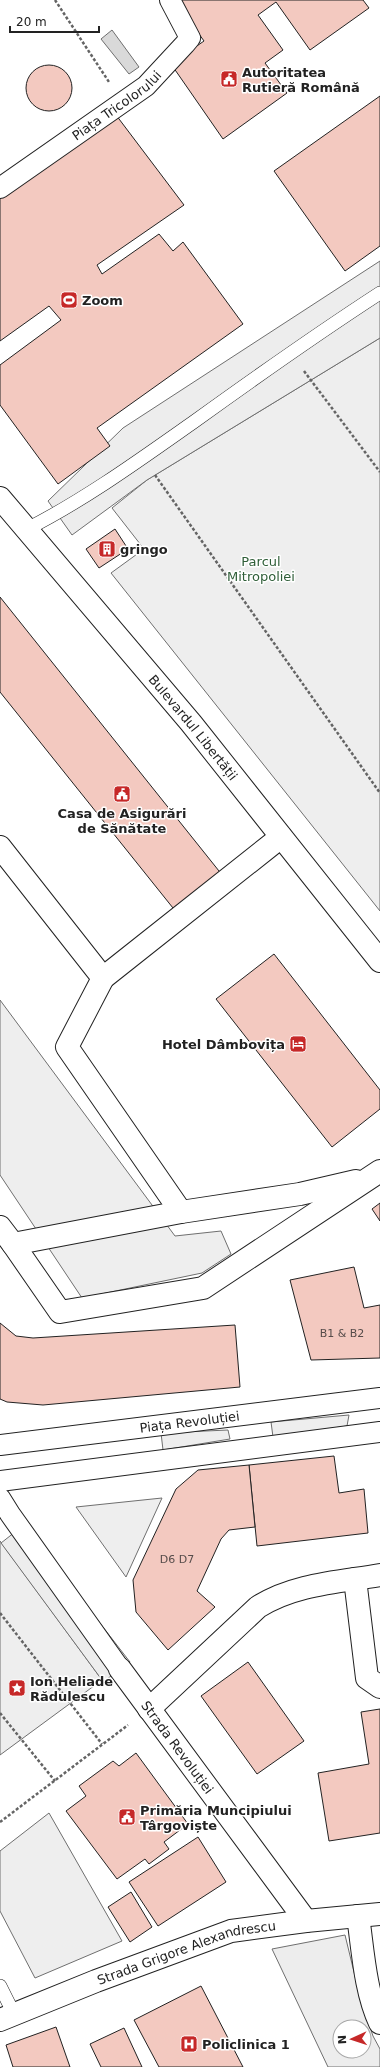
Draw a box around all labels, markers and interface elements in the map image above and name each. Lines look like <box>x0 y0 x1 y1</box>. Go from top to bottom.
scale bar <box>10 8 99 34</box>
text: 20 m <box>16 15 47 29</box>
place label: Autoritatea Rutieră Română <box>242 65 360 95</box>
street label: Piața Tricolorului <box>69 68 164 143</box>
public building icon: Autoritatea Rutieră Română <box>219 69 239 89</box>
sports icon: Zoom <box>59 290 79 310</box>
place label: Zoom <box>82 293 123 308</box>
building icon: gringo <box>97 539 117 559</box>
place label: gringo <box>120 542 168 557</box>
park label: Parcul Mitropoliei <box>227 554 295 584</box>
street label: Bulevardul Libertății <box>145 672 240 783</box>
public building icon: Casa de Asigurări de Sănătate <box>112 784 132 804</box>
place label: Casa de Asigurări de Sănătate <box>58 806 186 836</box>
hotel icon: Hotel Dâmbovița <box>288 1034 308 1054</box>
place label: Hotel Dâmbovița <box>162 1037 285 1052</box>
house number: B1 & B2 <box>320 1327 364 1340</box>
street label: Piața Revoluției <box>139 1408 241 1436</box>
house number: D6 D7 <box>160 1553 194 1566</box>
place label: Ion Heliade Rădulescu <box>30 1674 113 1704</box>
place icon: Ion Heliade Rădulescu <box>7 1678 27 1698</box>
street label: Strada Revoluției <box>138 1698 216 1797</box>
place label: Primăria Muncipiului Târgoviște <box>140 1803 292 1833</box>
public building icon: Primăria Muncipiului Târgoviște <box>117 1807 137 1827</box>
street label: Strada Grigore Alexandrescu <box>95 1918 277 1988</box>
north arrow <box>332 2019 372 2059</box>
hospital icon: Policlinica 1 <box>179 2034 199 2054</box>
text: N <box>336 2035 349 2044</box>
place label: Policlinica 1 <box>202 2037 290 2052</box>

